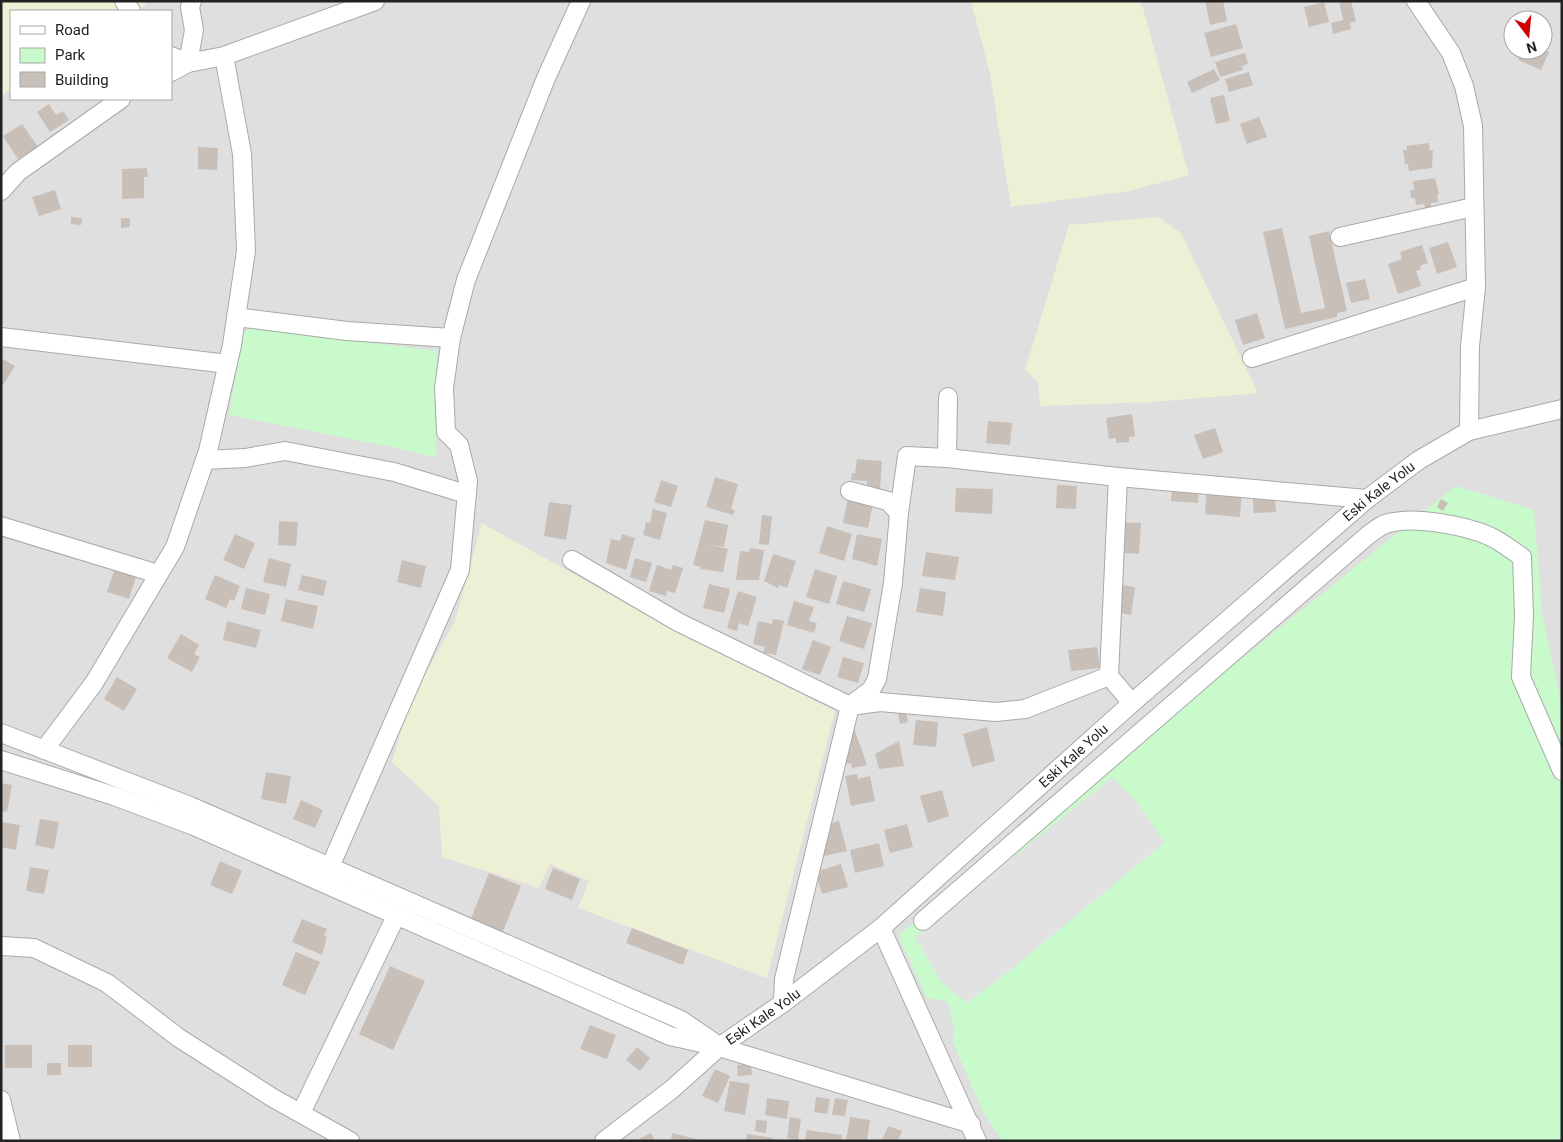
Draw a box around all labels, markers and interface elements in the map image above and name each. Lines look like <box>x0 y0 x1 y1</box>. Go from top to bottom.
legend <box>10 10 172 100</box>
north arrow <box>1503 10 1553 60</box>
text: Road <box>55 21 89 39</box>
text: N <box>1525 38 1539 57</box>
text: Park <box>55 46 86 64</box>
text: Building <box>55 71 109 89</box>
street label: Eski Kale Yolu <box>1339 458 1418 524</box>
street label: Eski Kale Yolu <box>1036 721 1111 791</box>
street label: Eski Kale Yolu <box>723 985 803 1048</box>

